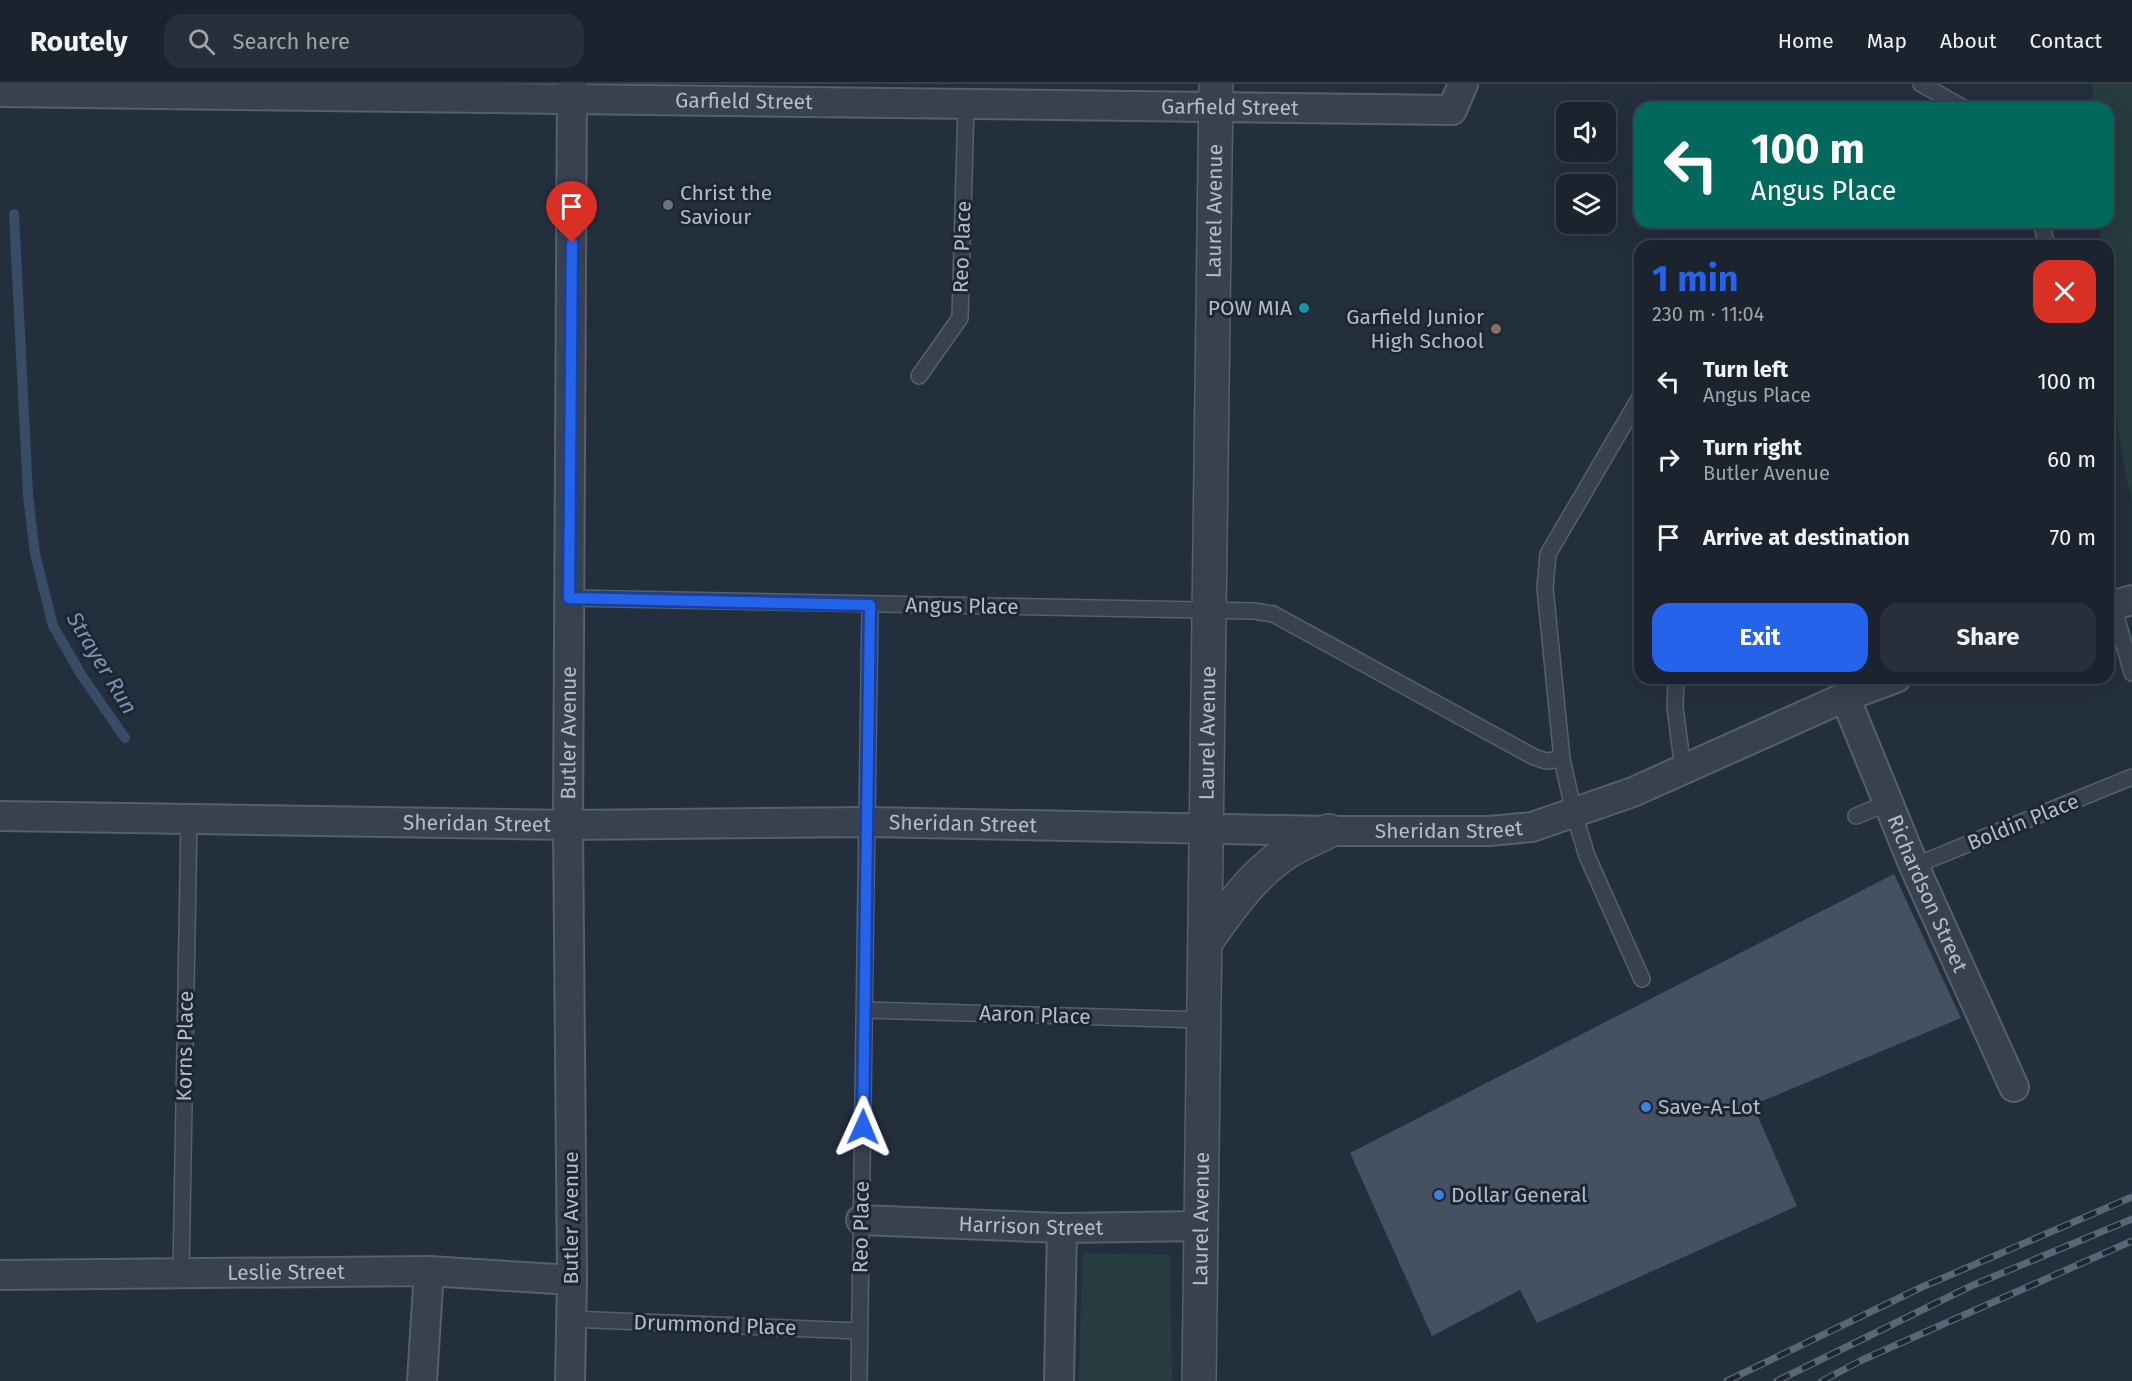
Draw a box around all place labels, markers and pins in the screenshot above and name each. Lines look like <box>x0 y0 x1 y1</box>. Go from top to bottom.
place label: Christ the Saviour <box>680 180 772 230</box>
pin <box>546 181 597 243</box>
marker: Christ the Saviour <box>661 198 675 212</box>
place label: POW MIA <box>1208 295 1292 321</box>
marker: POW MIA <box>1297 301 1311 315</box>
place label: Garfield Junior High School <box>1346 304 1484 354</box>
marker: Garfield Junior High School <box>1489 322 1503 336</box>
place label: Save-A-Lot <box>1658 1094 1761 1120</box>
marker: Save-A-Lot <box>1639 1100 1653 1114</box>
place label: Dollar General <box>1451 1182 1587 1208</box>
marker: Dollar General <box>1432 1188 1446 1202</box>

